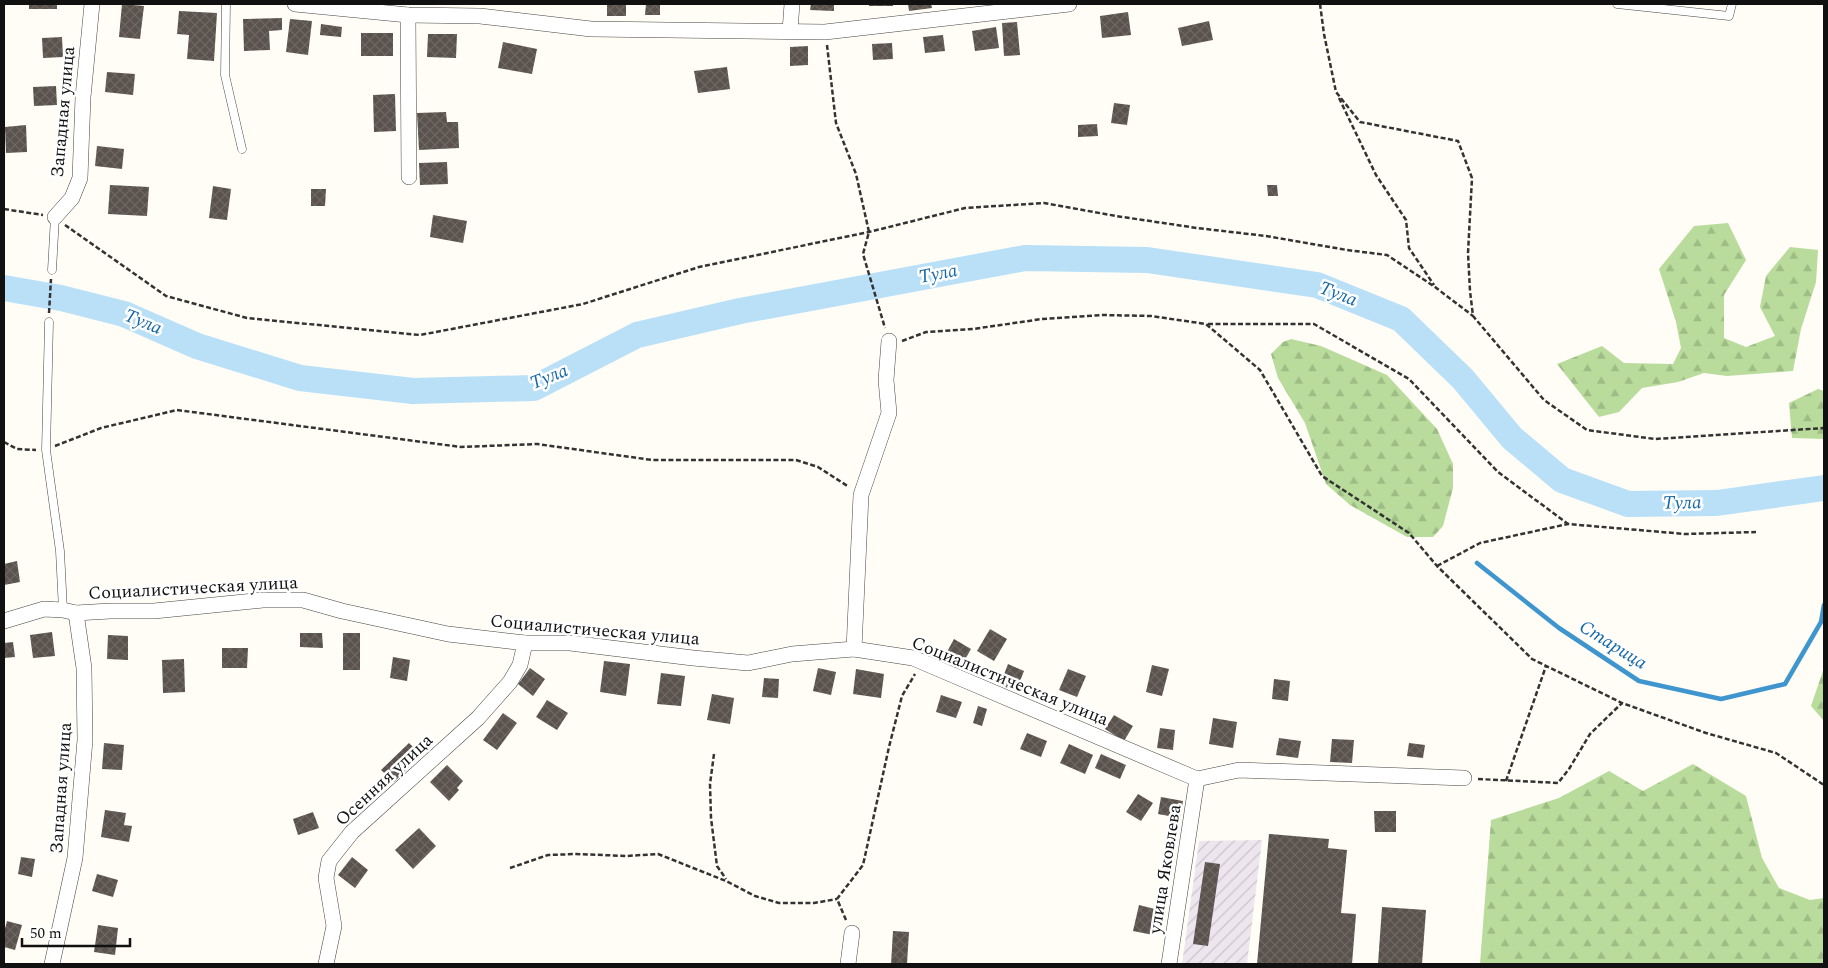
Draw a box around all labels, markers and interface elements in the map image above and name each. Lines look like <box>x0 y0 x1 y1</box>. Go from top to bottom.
street label: Западная улица <box>44 45 82 179</box>
water label: Тула <box>916 256 960 292</box>
water label: Тула <box>1315 274 1362 315</box>
water label: Тула <box>120 301 167 343</box>
water label: Тула <box>526 356 573 398</box>
water label: Тула <box>1662 488 1702 518</box>
street label: Социалистическая улица <box>87 569 299 607</box>
street label: Социалистическая улица <box>489 607 701 653</box>
water label: Старица <box>1573 613 1653 678</box>
street label: Социалистическая улица <box>908 629 1113 733</box>
street label: Западная улица <box>43 721 79 855</box>
street label: Осенняя улица <box>329 727 439 833</box>
street label: улица Яковлева <box>1141 802 1189 937</box>
scale bar <box>22 916 130 948</box>
text: 50 m <box>30 922 62 945</box>

